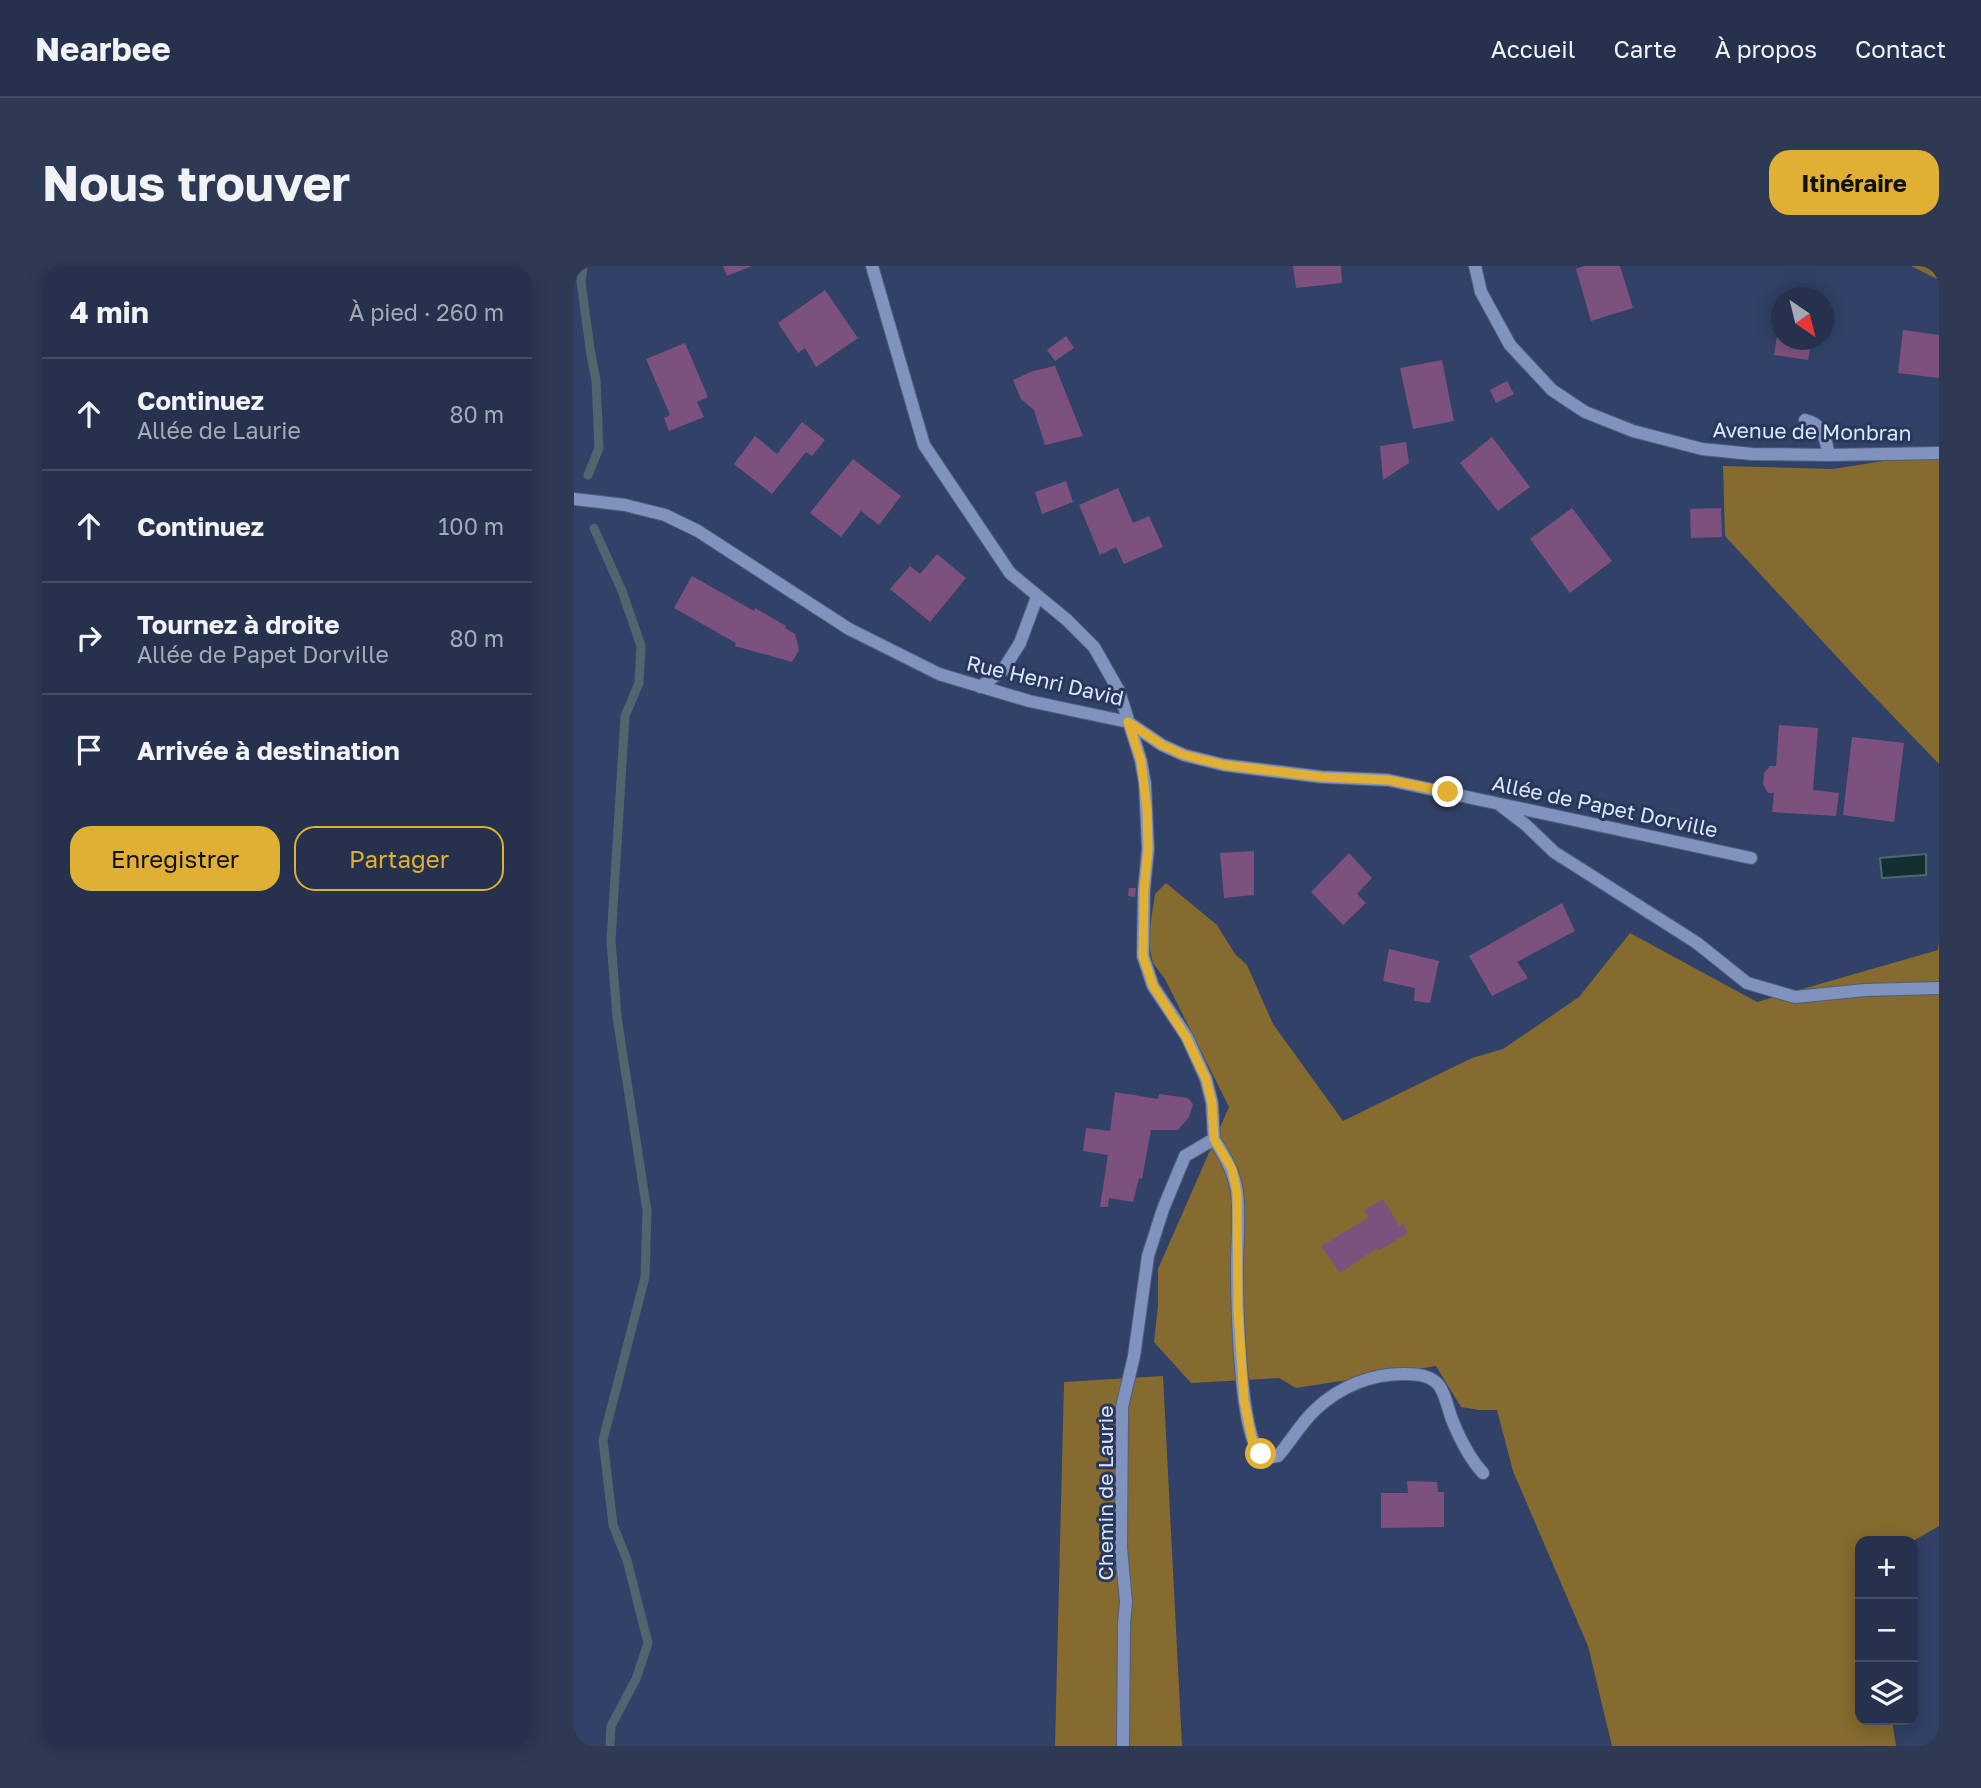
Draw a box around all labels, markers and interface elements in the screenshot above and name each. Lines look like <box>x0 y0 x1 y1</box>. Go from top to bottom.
text: Nearbee <box>35 29 171 68</box>
text: Accueil <box>1491 34 1575 63</box>
text: Carte <box>1613 34 1677 63</box>
text: À propos <box>1715 34 1817 63</box>
text: Contact <box>1855 34 1946 63</box>
button: Itinéraire <box>1769 150 1939 215</box>
text: Nous trouver <box>42 153 350 212</box>
north arrow <box>1771 287 1834 350</box>
text: 4 min <box>70 294 149 330</box>
text: À pied · 260 m <box>349 298 504 326</box>
text: Continuez <box>137 385 264 416</box>
icon: ahead <box>70 395 108 433</box>
text: 80 m <box>450 400 504 428</box>
text: Allée de Laurie <box>137 416 301 444</box>
street label: Avenue de Monbran <box>1712 416 1912 446</box>
icon: ahead <box>70 507 108 545</box>
text: Continuez <box>137 511 264 542</box>
text: 100 m <box>438 512 504 540</box>
text: Tournez à droite <box>137 609 340 640</box>
icon: right <box>70 619 108 657</box>
text: 80 m <box>450 624 504 652</box>
text: Allée de Papet Dorville <box>137 640 389 668</box>
street label: Rue Henri David <box>964 649 1126 711</box>
icon: arrive <box>70 731 108 769</box>
text: Arrivée à destination <box>137 735 400 766</box>
street label: Allée de Papet Dorville <box>1490 769 1720 843</box>
route end <box>1432 776 1463 807</box>
button: Enregistrer <box>70 826 280 891</box>
button: Partager <box>294 826 504 891</box>
street label: Chemin de Laurie <box>1092 1406 1118 1580</box>
route start <box>1245 1438 1276 1469</box>
map controls <box>1855 1536 1918 1725</box>
button: + <box>1855 1536 1918 1599</box>
button: − <box>1855 1599 1918 1662</box>
button: layers <box>1855 1662 1918 1725</box>

